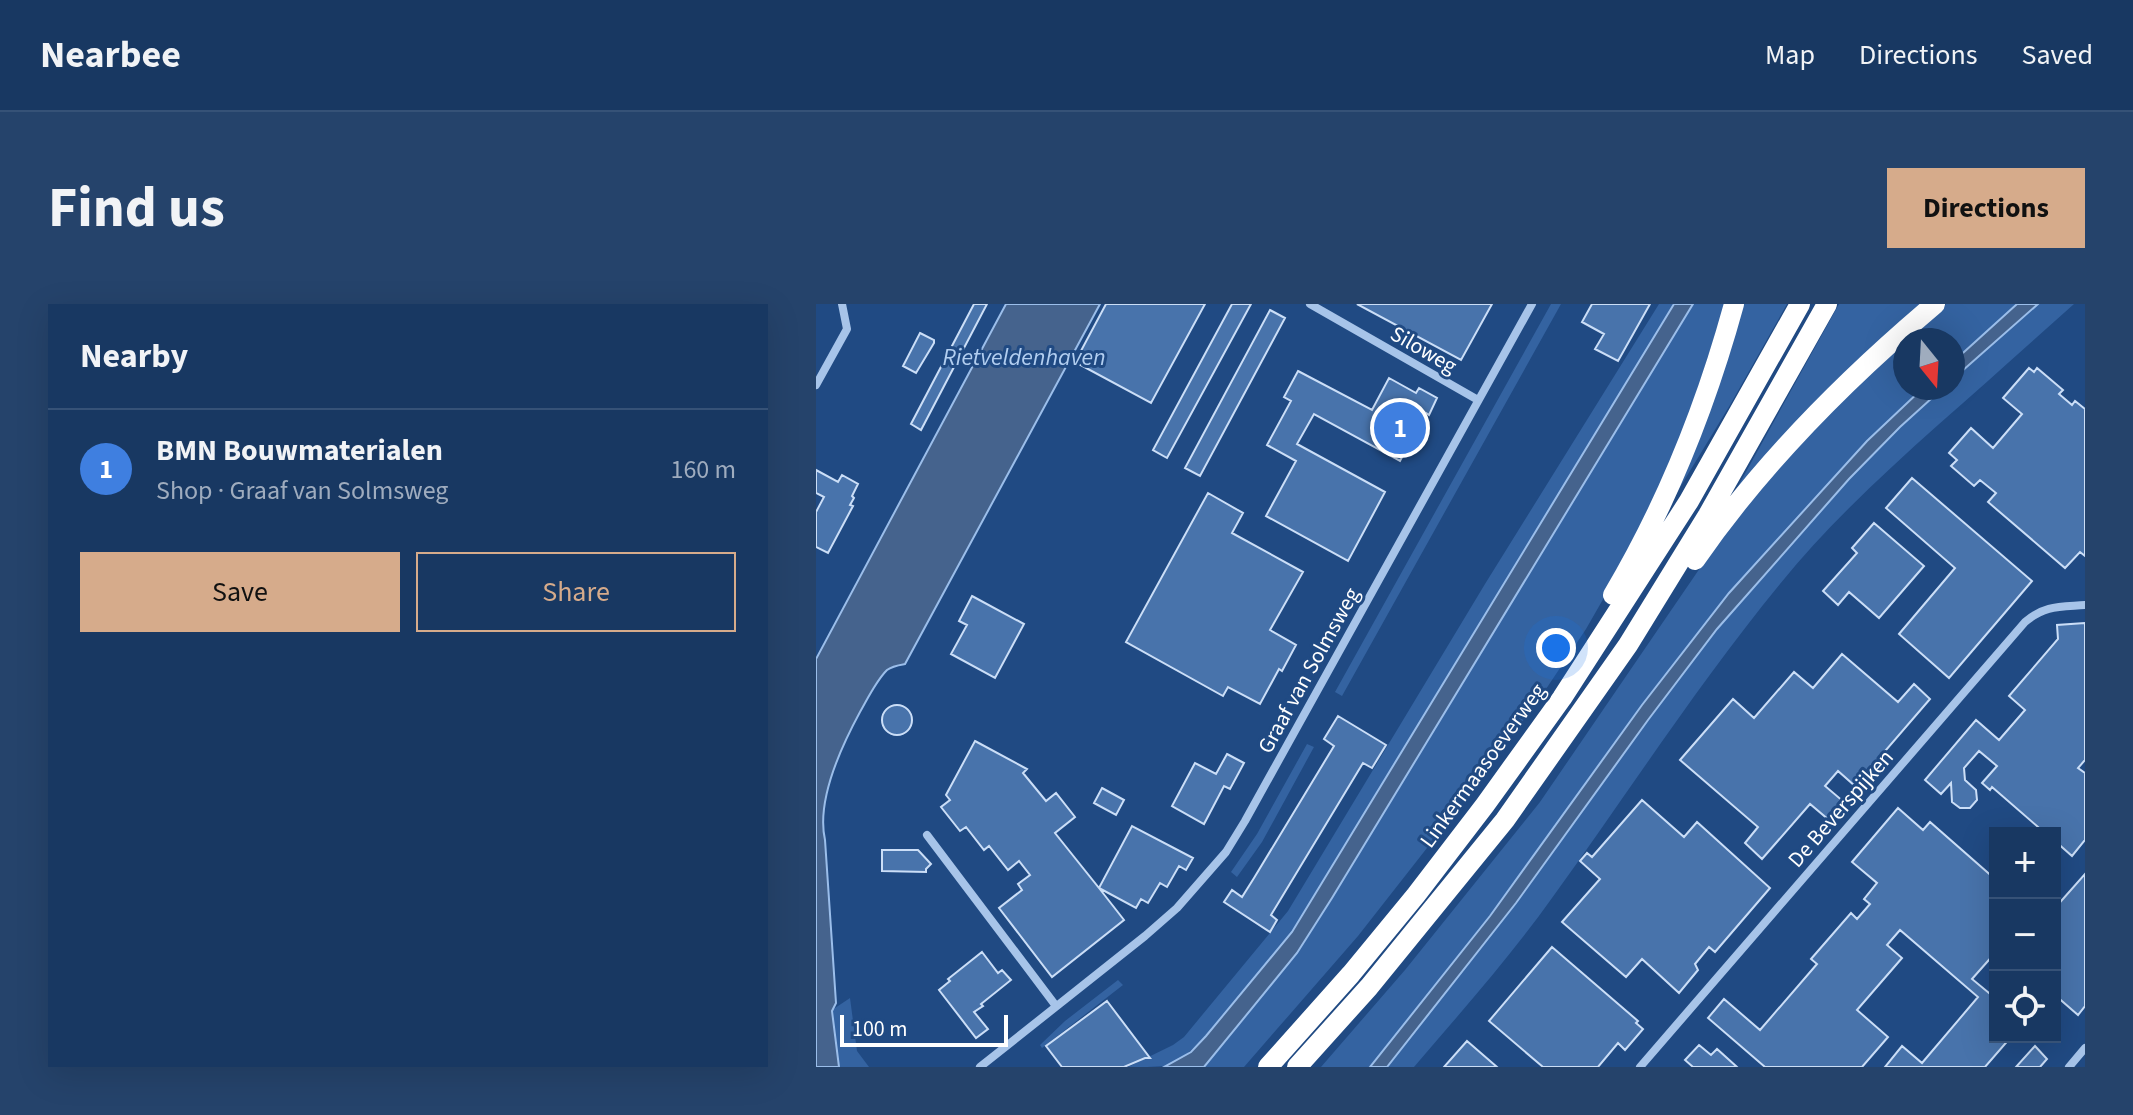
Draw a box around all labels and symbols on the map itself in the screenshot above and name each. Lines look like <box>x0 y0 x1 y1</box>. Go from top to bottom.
street label: Siloweg <box>1384 318 1463 382</box>
north arrow <box>1893 328 1965 400</box>
water label: Rietveldenhaven <box>942 340 1106 375</box>
pin: 1 <box>1374 398 1426 458</box>
street label: Graaf van Solmsweg <box>1250 582 1368 759</box>
your location <box>1536 628 1576 668</box>
street label: Linkermaasoeverweg <box>1412 677 1553 854</box>
street label: De Beverspijken <box>1780 743 1901 875</box>
scale bar <box>840 1011 1008 1047</box>

